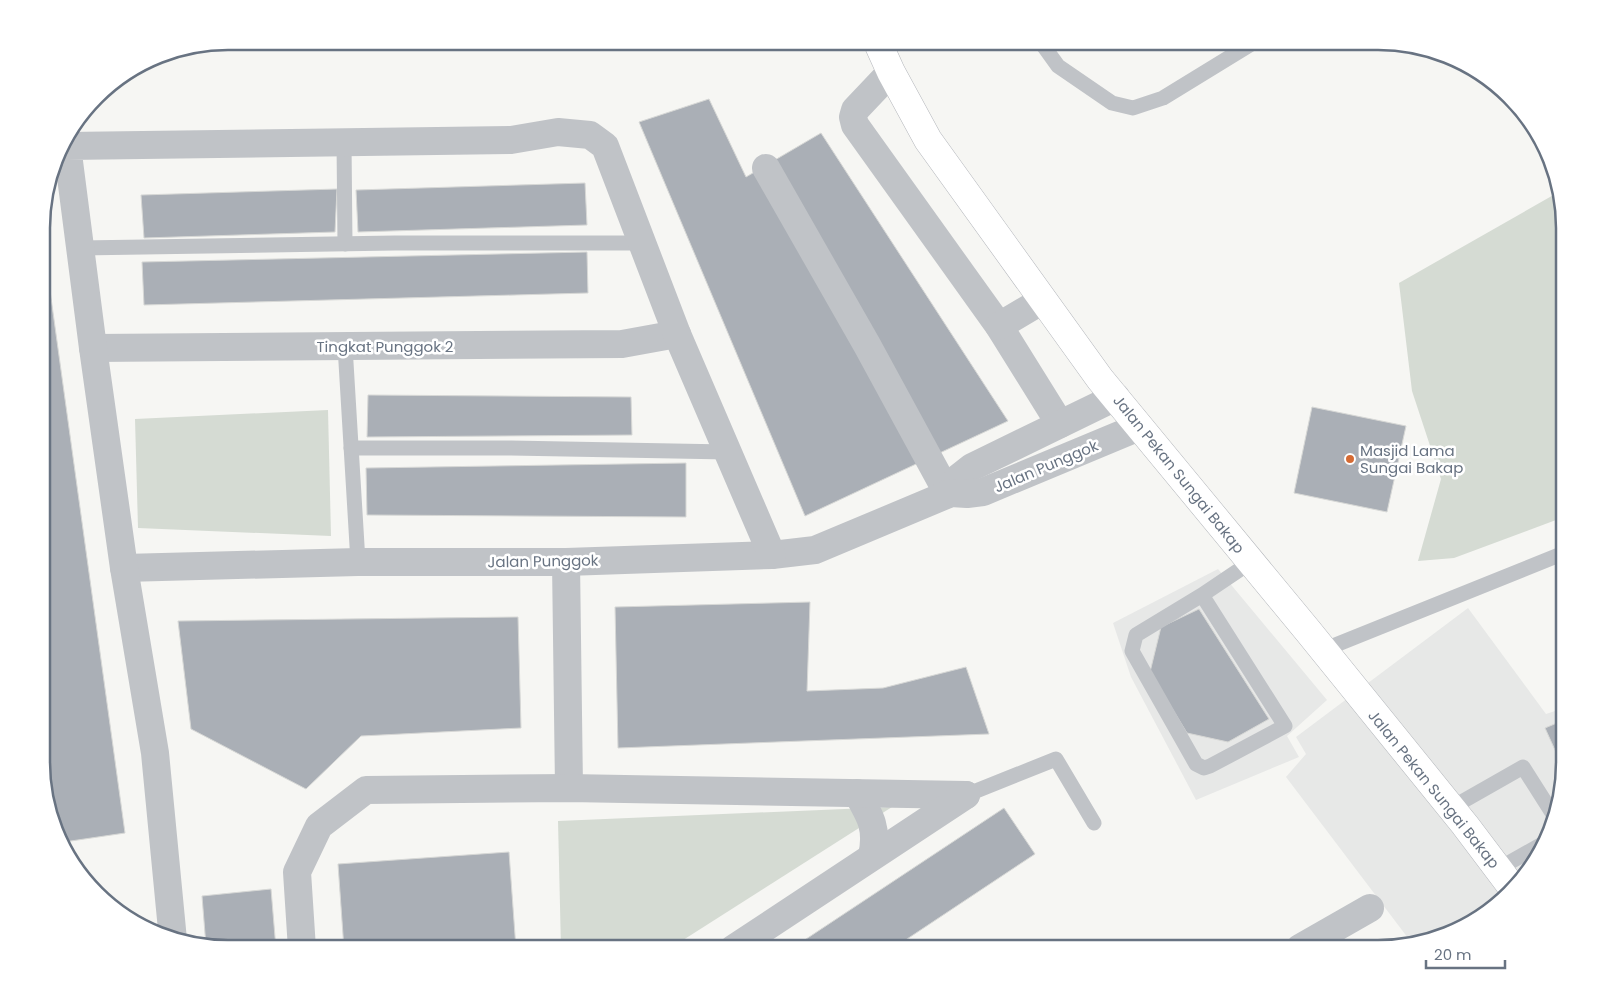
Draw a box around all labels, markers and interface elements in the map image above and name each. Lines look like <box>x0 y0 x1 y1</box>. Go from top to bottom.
street label: Tingkat Punggok 2 <box>317 336 454 357</box>
street label: Jalan Pekan Sungai Bakap <box>1108 390 1250 558</box>
street label: Jalan Punggok <box>991 435 1101 497</box>
place label: Masjid Lama Sungai Bakap <box>1360 440 1463 478</box>
marker: Masjid Lama Sungai Bakap <box>1344 453 1356 465</box>
street label: Jalan Punggok <box>487 550 599 572</box>
street label: Jalan Pekan Sungai Bakap <box>1363 705 1505 873</box>
scale bar <box>1426 938 1505 970</box>
text: 20 m <box>1434 944 1472 965</box>

